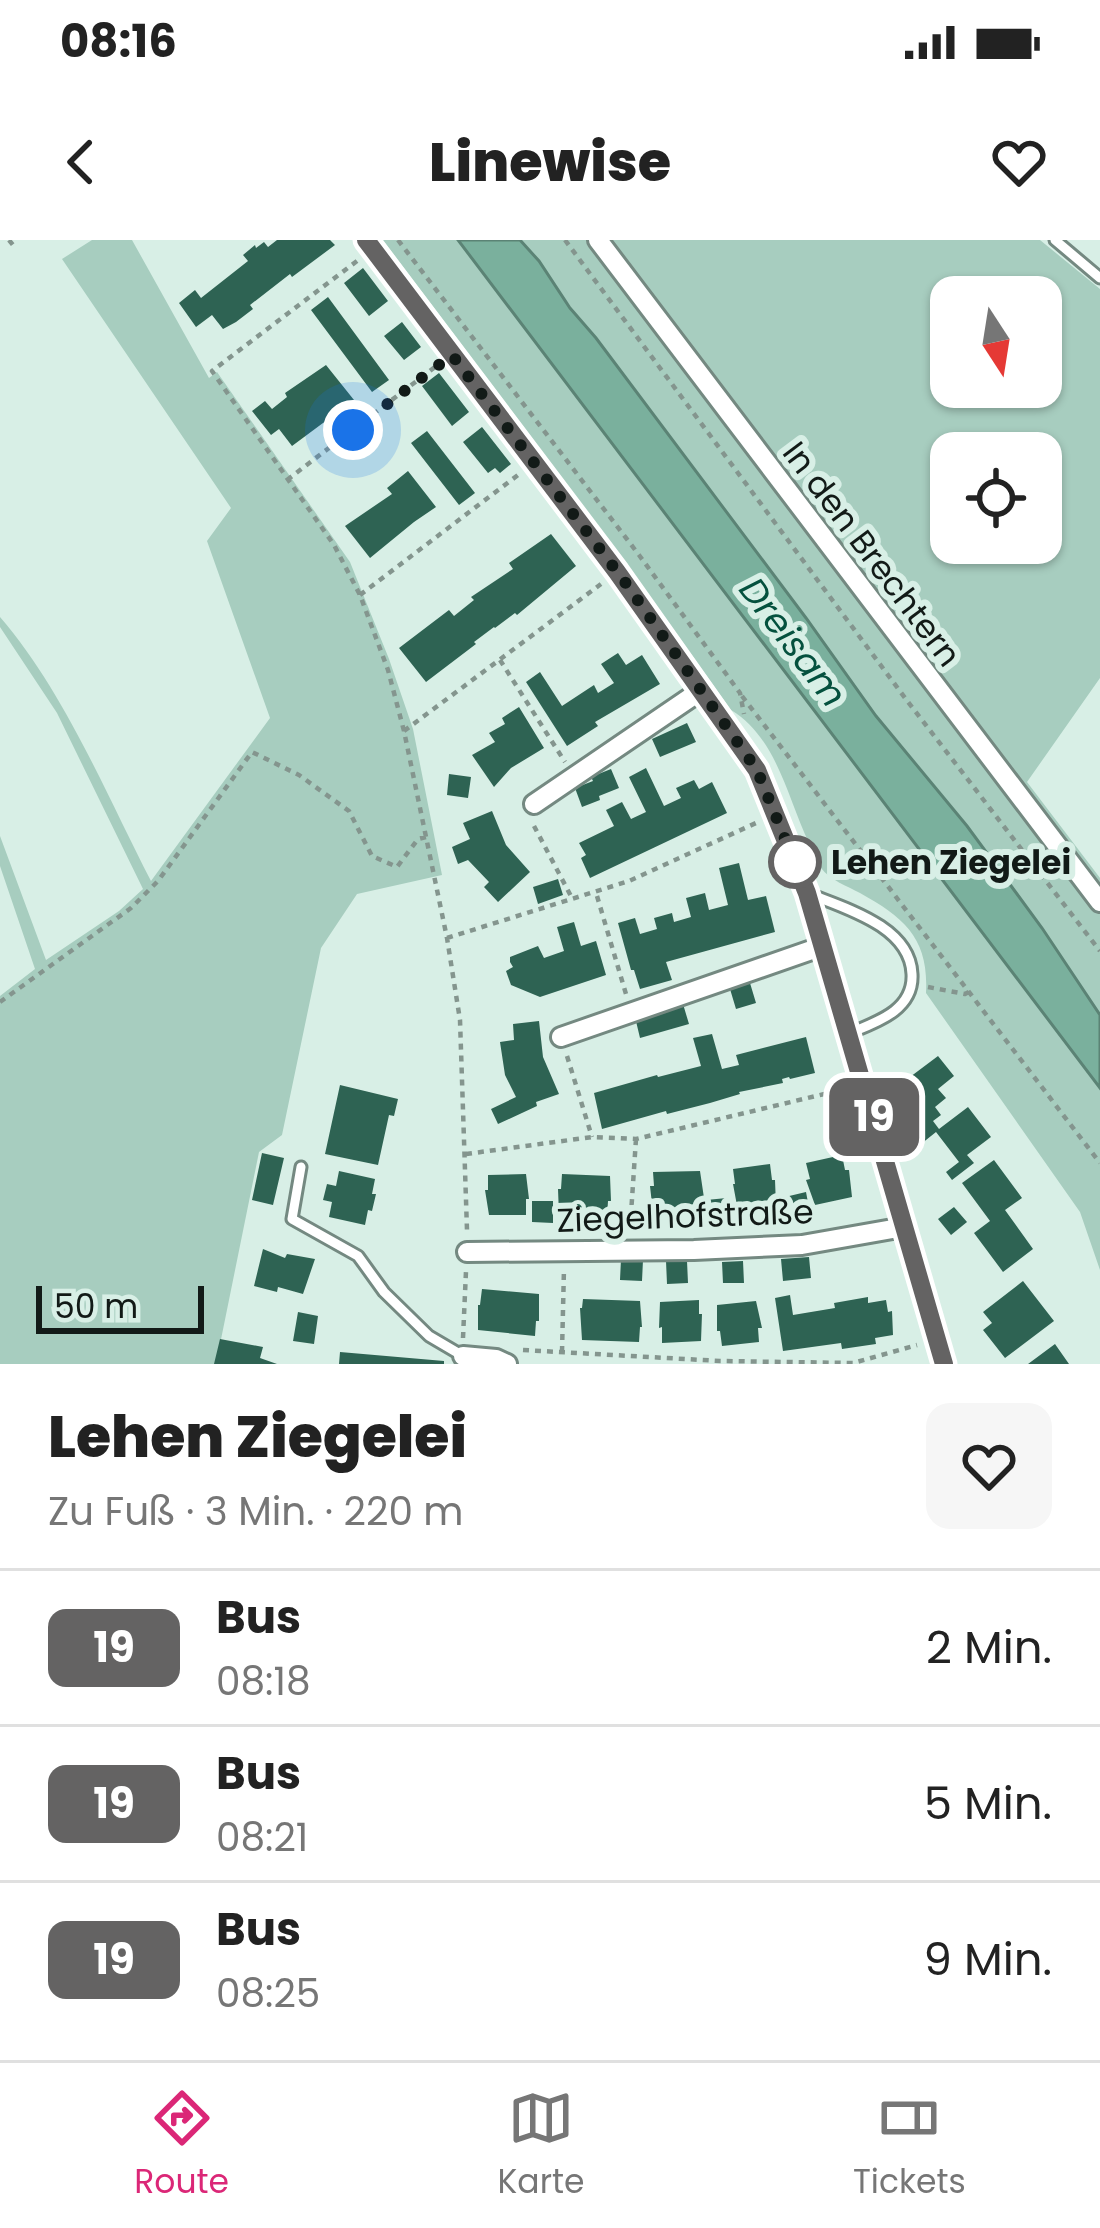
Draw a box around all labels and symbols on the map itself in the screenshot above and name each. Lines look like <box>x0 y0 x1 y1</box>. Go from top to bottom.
north arrow <box>930 276 1062 408</box>
your location <box>323 400 383 460</box>
street label: In den Brechtern <box>772 432 972 676</box>
water label: Dreisam <box>727 567 859 717</box>
marker: Lehen Ziegelei <box>770 837 820 887</box>
place label: Lehen Ziegelei <box>831 839 1071 886</box>
line badge: 19 <box>820 1078 928 1156</box>
street label: Ziegelhofstraße <box>556 1188 814 1244</box>
scale bar <box>36 1280 204 1333</box>

